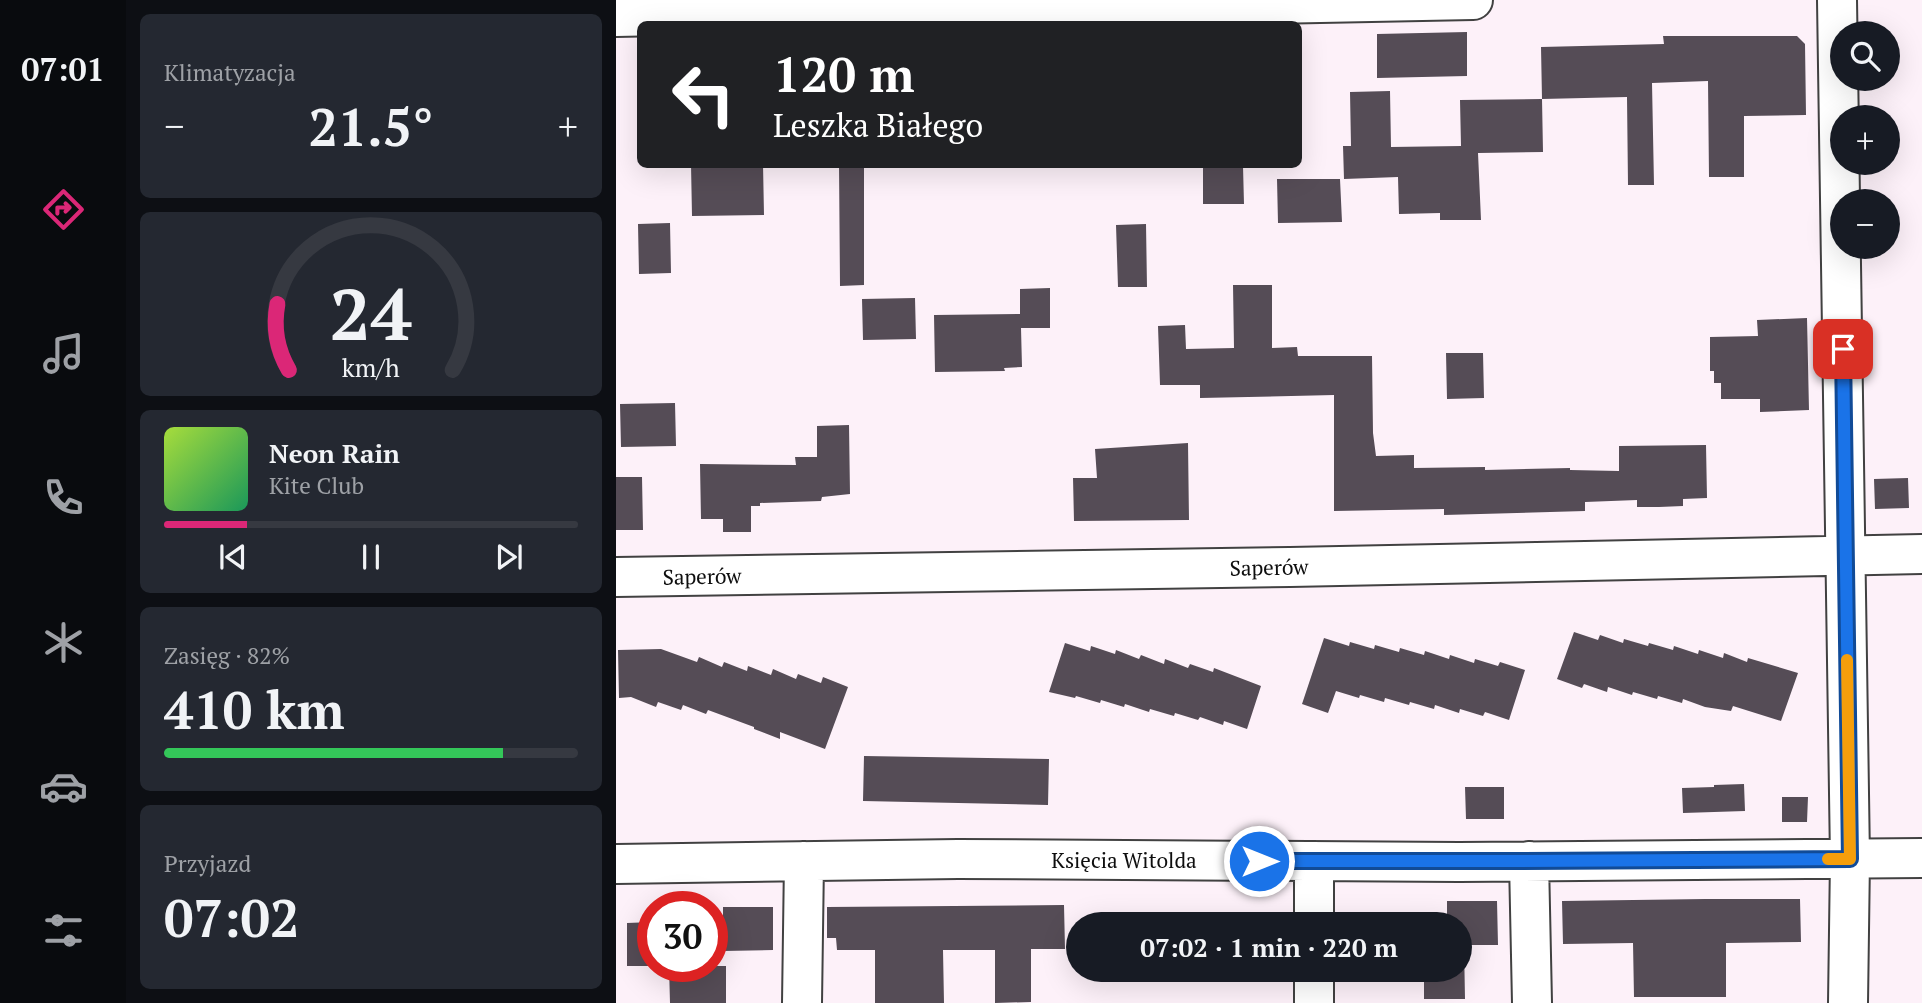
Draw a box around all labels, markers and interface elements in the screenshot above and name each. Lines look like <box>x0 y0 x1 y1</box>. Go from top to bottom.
map controls <box>1830 21 1900 259</box>
button: search <box>1830 21 1900 91</box>
text: 120 m <box>773 41 915 106</box>
text: 07:01 <box>21 48 105 90</box>
icon: left <box>658 49 749 140</box>
text: Klimatyzacja <box>164 57 296 88</box>
text: 21.5° <box>308 92 434 161</box>
text: − <box>164 101 184 151</box>
text: + <box>558 101 578 151</box>
text: Leszka Białego <box>773 104 983 146</box>
button: + <box>1830 105 1900 175</box>
icon: directions <box>39 185 88 234</box>
button: − <box>1830 189 1900 259</box>
text: 24 <box>330 264 412 361</box>
pin <box>1813 319 1873 379</box>
icon: music <box>39 329 88 378</box>
icon: arrive <box>1824 330 1862 368</box>
text: km/h <box>342 350 400 383</box>
text: Neon Rain <box>269 436 400 470</box>
text: Kite Club <box>269 470 364 501</box>
icon: phone <box>39 473 88 522</box>
icon: previous <box>214 538 252 576</box>
icon: pause <box>352 538 390 576</box>
icon: next <box>490 538 528 576</box>
street label: Saperów <box>1229 552 1309 582</box>
street label: Saperów <box>662 561 742 591</box>
icon: climate <box>39 618 88 667</box>
text: Zasięg · 82% <box>164 640 290 671</box>
text: 410 km <box>164 675 345 744</box>
icon: car <box>39 762 88 811</box>
position arrow <box>1222 824 1296 898</box>
street label: Księcia Witolda <box>1051 846 1197 874</box>
text: Przyjazd <box>164 848 251 879</box>
text: 07:02 <box>164 883 299 952</box>
speed limit sign: 30 <box>637 891 728 982</box>
icon: filters <box>39 906 88 955</box>
text: 07:02 · 1 min · 220 m <box>1140 930 1398 964</box>

